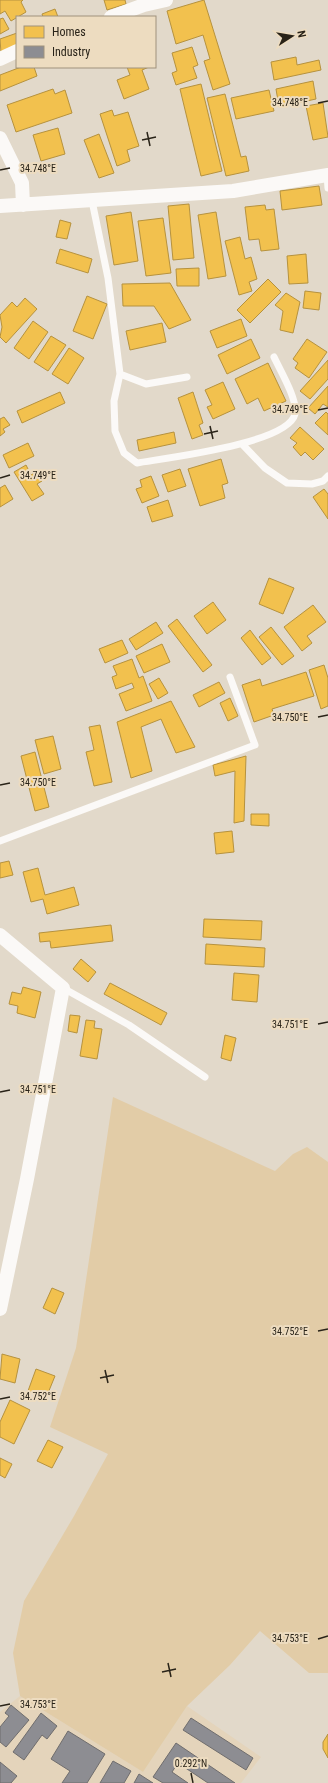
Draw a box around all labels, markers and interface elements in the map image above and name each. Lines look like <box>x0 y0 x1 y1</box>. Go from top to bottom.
legend <box>16 16 156 68</box>
north arrow <box>272 16 312 56</box>
text: Homes <box>52 25 86 39</box>
text: N <box>294 29 308 39</box>
text: Industry <box>52 45 90 59</box>
text: 34.748°E <box>272 97 308 108</box>
text: 34.748°E <box>20 163 56 174</box>
text: 34.749°E <box>272 404 308 415</box>
text: 34.749°E <box>20 470 56 481</box>
text: 34.750°E <box>272 712 308 723</box>
text: 34.750°E <box>20 777 56 788</box>
text: 34.751°E <box>272 1019 308 1030</box>
text: 34.751°E <box>20 1084 56 1095</box>
text: 34.752°E <box>272 1326 308 1337</box>
text: 34.752°E <box>20 1391 56 1402</box>
text: 34.753°E <box>272 1633 308 1644</box>
text: 34.753°E <box>20 1699 56 1710</box>
text: 0.292°N <box>175 1758 207 1769</box>

